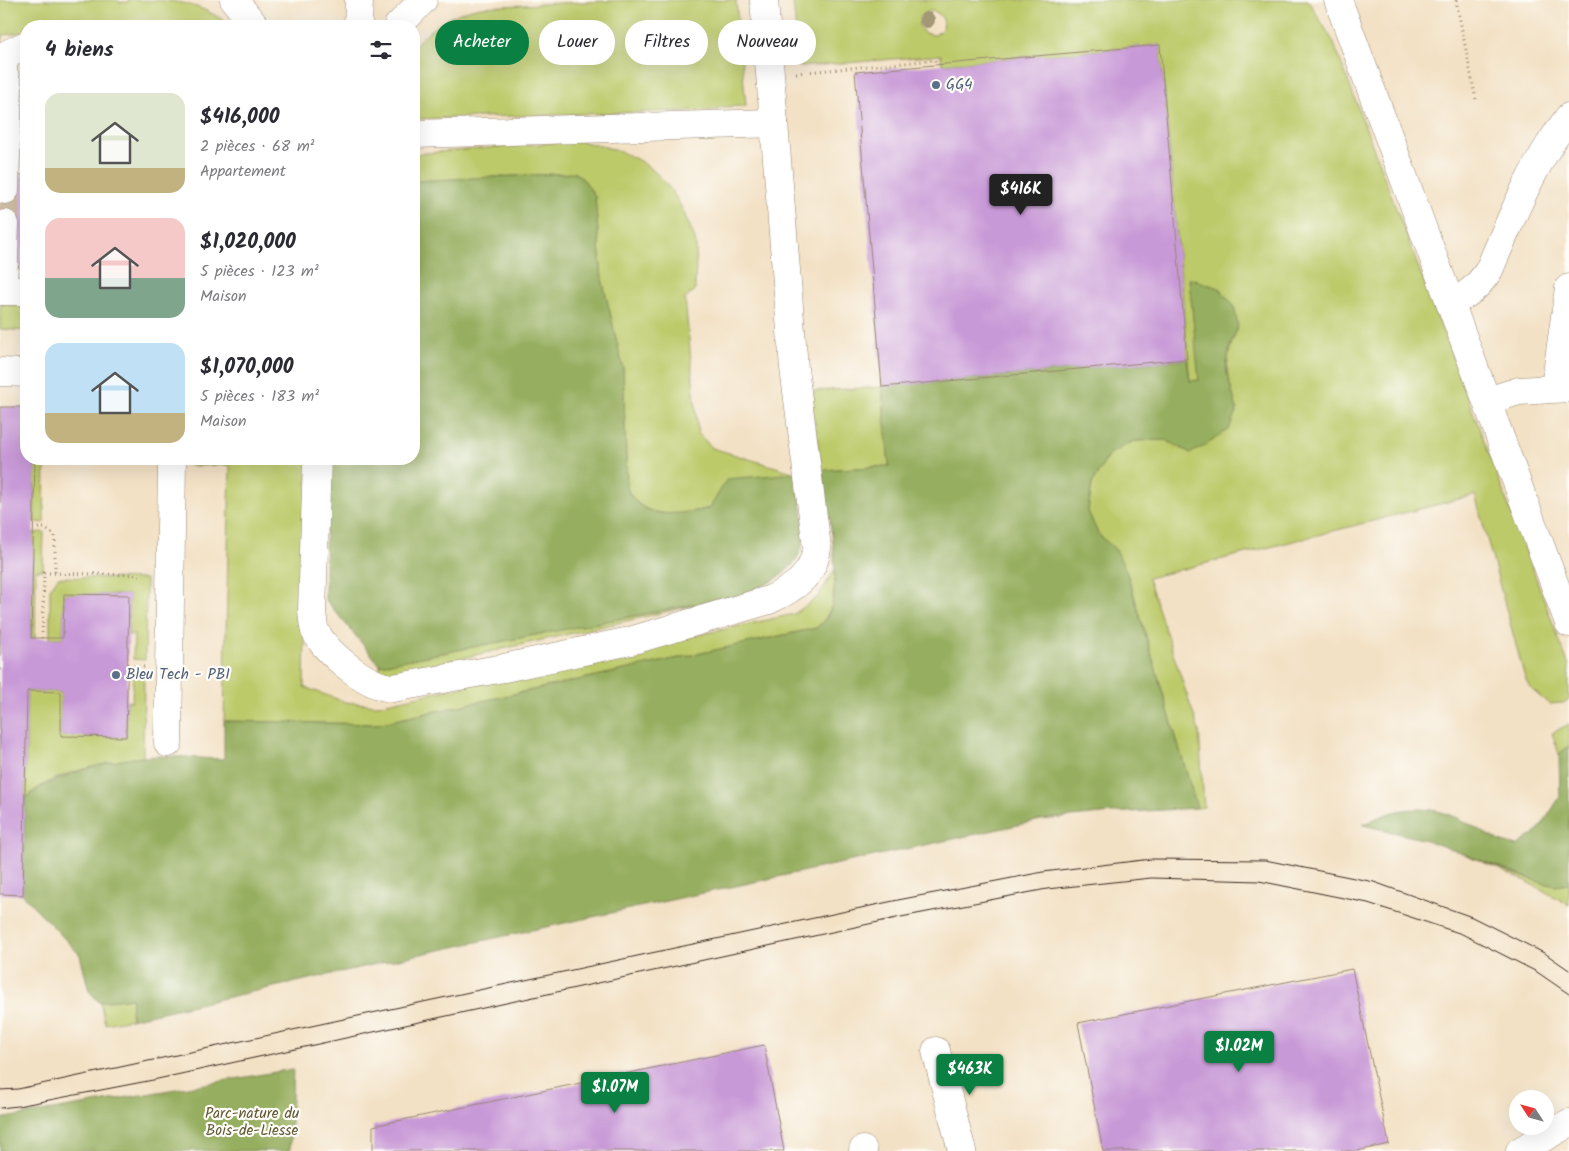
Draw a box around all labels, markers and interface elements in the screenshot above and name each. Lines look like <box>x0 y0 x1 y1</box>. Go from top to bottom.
chip: Acheter <box>435 20 529 65</box>
chip: Louer <box>539 20 615 65</box>
chip: Filtres <box>625 20 708 65</box>
chip: Nouveau <box>718 20 816 65</box>
text: 4 biens <box>45 34 114 67</box>
icon: filters <box>367 36 395 64</box>
place label: GG4 <box>946 73 973 97</box>
marker: GG4 <box>930 79 942 91</box>
text: $416,000 <box>200 101 279 134</box>
icon: home <box>85 113 145 173</box>
text: 2 pièces · 68 m² <box>200 134 315 159</box>
text: Appartement <box>200 159 286 184</box>
pin: $416K <box>986 174 1056 216</box>
text: $416K <box>1000 177 1042 202</box>
text: $1,020,000 <box>200 226 296 259</box>
icon: home <box>85 238 145 298</box>
text: 5 pièces · 123 m² <box>200 259 319 284</box>
text: Maison <box>200 284 247 309</box>
text: $1,070,000 <box>200 351 294 384</box>
icon: home <box>85 363 145 423</box>
text: 5 pièces · 183 m² <box>200 384 319 409</box>
text: Maison <box>200 409 247 434</box>
place label: Bleu Tech - PBI <box>126 663 230 687</box>
marker: Bleu Tech - PBI <box>110 669 122 681</box>
pin: $1.02M <box>1198 1030 1280 1073</box>
text: $1.02M <box>1215 1034 1263 1059</box>
pin: $463K <box>935 1054 1005 1096</box>
text: $463K <box>947 1057 993 1082</box>
pin: $1.07M <box>574 1072 656 1114</box>
text: $1.07M <box>592 1075 638 1100</box>
north arrow <box>1509 1090 1554 1135</box>
map controls <box>1509 1090 1554 1135</box>
park label: Parc-nature du Bois-de-Liesse <box>205 1102 299 1143</box>

